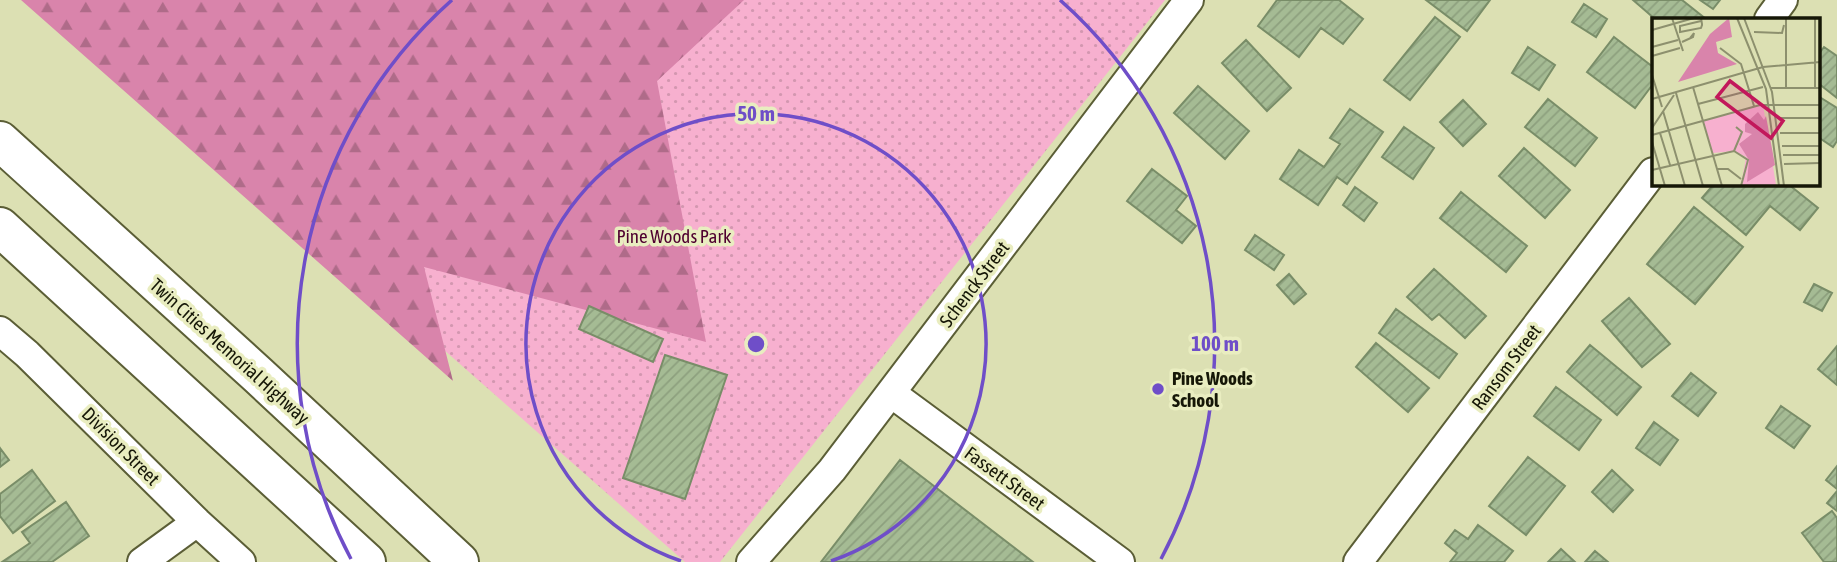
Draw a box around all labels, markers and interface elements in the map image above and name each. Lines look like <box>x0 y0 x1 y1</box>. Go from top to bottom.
inset map <box>1652 18 1820 186</box>
text: 50 m <box>737 101 775 125</box>
park label: Pine Woods Park <box>617 225 732 247</box>
street label: Schenck Street <box>935 237 1013 331</box>
street label: Twin Cities Memorial Highway <box>146 274 314 428</box>
street label: Ransom Street <box>1467 320 1545 414</box>
text: 100 m <box>1191 331 1239 355</box>
centre of rings <box>744 332 768 356</box>
place label: Pine Woods School <box>1172 367 1253 411</box>
marker: Pine Woods School <box>1150 381 1166 397</box>
street label: Division Street <box>78 403 164 489</box>
street label: Fassett Street <box>961 442 1049 514</box>

